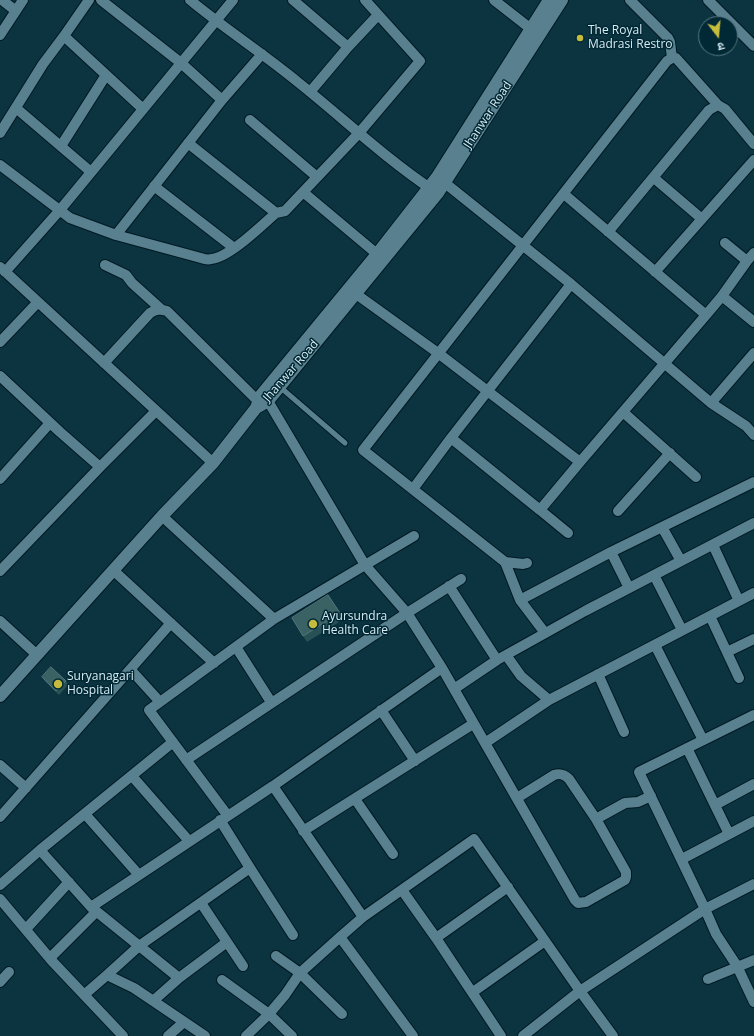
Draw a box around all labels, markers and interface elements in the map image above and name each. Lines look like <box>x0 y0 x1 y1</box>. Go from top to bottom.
north arrow <box>698 16 738 56</box>
place label: The Royal Madrasi Restro <box>588 24 673 52</box>
marker: The Royal Madrasi Restro <box>575 33 585 43</box>
text: उ <box>716 39 726 55</box>
street label: Jhanwar Road <box>461 79 515 151</box>
street label: Jhanwar Road <box>260 337 322 405</box>
place label: Ayursundra Health Care <box>322 610 388 638</box>
marker: Ayursundra Health Care <box>307 618 319 630</box>
place label: Suryanagari Hospital <box>67 670 134 698</box>
marker: Suryanagari Hospital <box>52 678 64 690</box>

